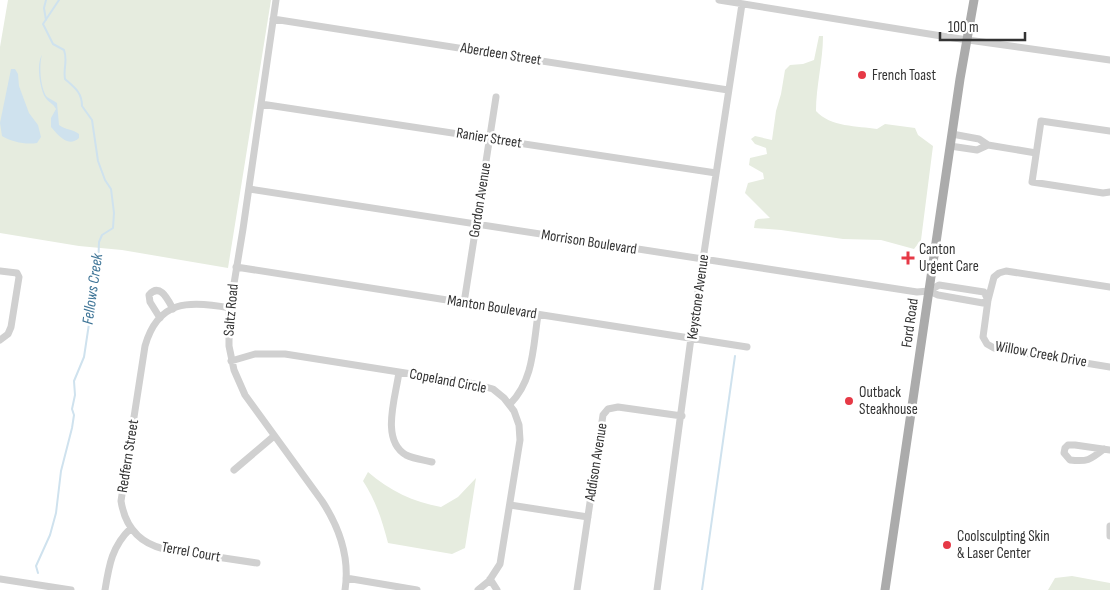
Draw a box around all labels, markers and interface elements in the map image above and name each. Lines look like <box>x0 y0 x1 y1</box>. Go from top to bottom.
scale bar <box>940 10 1025 42</box>
text: 100 m <box>948 18 979 37</box>
street label: Aberdeen Street <box>458 38 543 70</box>
place label: French Toast <box>872 66 936 85</box>
marker: French Toast <box>856 69 868 81</box>
street label: Ranier Street <box>455 123 524 153</box>
street label: Gordon Avenue <box>465 161 495 239</box>
street label: Morrison Boulevard <box>540 225 638 259</box>
place label: Canton Urgent Care <box>919 240 979 276</box>
water label: Fellows Creek <box>79 251 108 326</box>
marker: Canton Urgent Care <box>901 251 915 265</box>
street label: Keystone Avenue <box>683 253 713 341</box>
street label: Saltz Road <box>219 283 243 337</box>
street label: Manton Boulevard <box>446 291 538 323</box>
street label: Ford Road <box>897 297 923 349</box>
street label: Willow Creek Drive <box>994 337 1088 371</box>
street label: Copeland Circle <box>408 364 488 398</box>
place label: Outback Steakhouse <box>859 383 918 419</box>
marker: Outback Steakhouse <box>843 395 855 407</box>
street label: Redfern Street <box>113 418 143 494</box>
street label: Addison Avenue <box>580 422 612 503</box>
place label: Coolsculpting Skin & Laser Center <box>957 527 1050 563</box>
street label: Terrel Court <box>160 537 222 567</box>
marker: Coolsculpting Skin & Laser Center <box>941 539 953 551</box>

